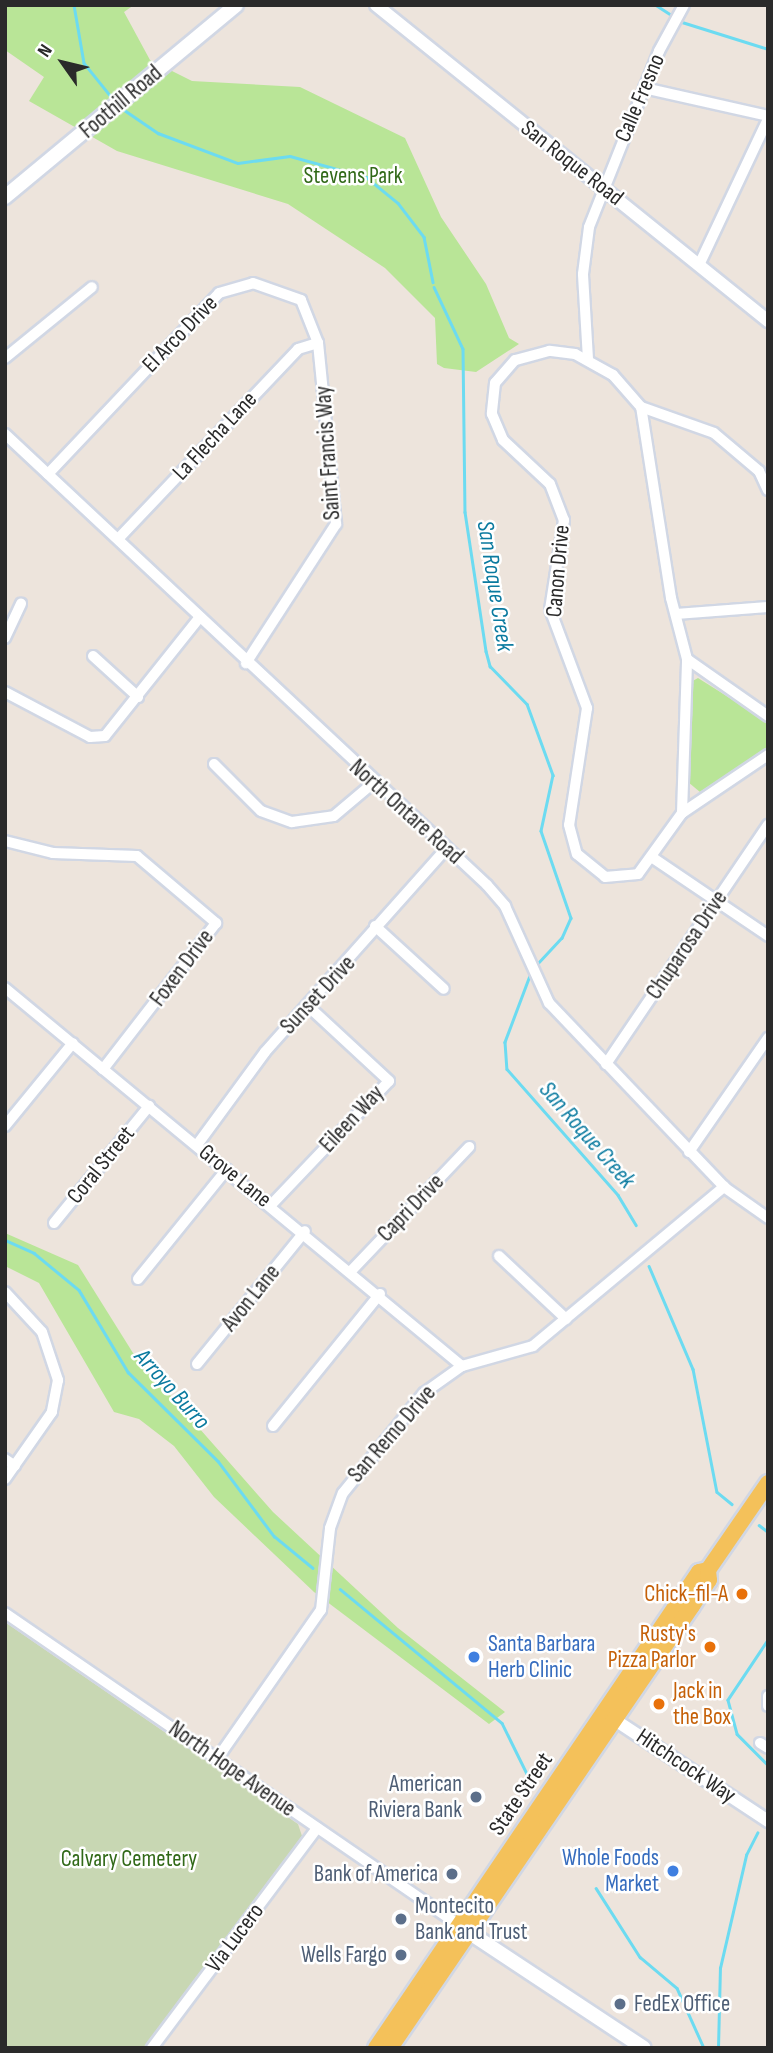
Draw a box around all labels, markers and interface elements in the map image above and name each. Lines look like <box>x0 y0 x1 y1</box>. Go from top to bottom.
north arrow <box>28 28 98 98</box>
text: N <box>33 40 58 62</box>
street label: Calle Fresno <box>609 50 671 146</box>
street label: Foothill Road <box>74 60 168 144</box>
street label: San Roque Road <box>515 114 629 212</box>
park label: Stevens Park <box>303 162 403 190</box>
street label: El Arco Drive <box>137 290 223 378</box>
street label: Saint Francis Way <box>310 385 346 521</box>
street label: La Flecha Lane <box>167 386 263 486</box>
water label: San Roque Creek <box>470 519 520 653</box>
street label: Canon Drive <box>540 524 576 618</box>
street label: North Ontare Road <box>344 754 468 870</box>
street label: Chuparosa Drive <box>640 885 734 1005</box>
street label: Foxen Drive <box>144 924 220 1012</box>
street label: Sunset Drive <box>275 950 361 1040</box>
water label: San Roque Creek <box>533 1076 641 1194</box>
street label: Eileen Way <box>314 1080 390 1158</box>
street label: Coral Street <box>61 1121 141 1209</box>
street label: Grove Lane <box>193 1138 277 1214</box>
street label: Capri Drive <box>372 1168 450 1248</box>
street label: Avon Lane <box>216 1259 286 1337</box>
water label: Arroyo Burro <box>128 1343 216 1435</box>
street label: San Remo Drive <box>342 1380 442 1488</box>
place label: Chick-fil-A <box>644 1580 728 1608</box>
marker: Chick-fil-A <box>734 1586 750 1602</box>
place label: Rusty's Pizza Parlor <box>608 1620 696 1674</box>
place label: Santa Barbara Herb Clinic <box>488 1630 595 1684</box>
marker: Rusty's Pizza Parlor <box>702 1639 718 1655</box>
marker: Santa Barbara Herb Clinic <box>466 1649 482 1665</box>
place label: Jack in the Box <box>673 1677 731 1731</box>
marker: Jack in the Box <box>651 1696 667 1712</box>
street label: North Hope Avenue <box>163 1715 301 1823</box>
street label: Hitchcock Way <box>631 1723 741 1809</box>
street label: State Street <box>483 1747 559 1841</box>
place label: American Riviera Bank <box>368 1770 462 1824</box>
marker: American Riviera Bank <box>468 1789 484 1805</box>
place label: Whole Foods Market <box>562 1844 659 1898</box>
park label: Calvary Cemetery <box>61 1845 197 1873</box>
place label: Bank of America <box>314 1860 438 1888</box>
marker: Whole Foods Market <box>665 1863 681 1879</box>
marker: Bank of America <box>444 1866 460 1882</box>
place label: Montecito Bank and Trust <box>415 1892 528 1946</box>
street label: Via Lucero <box>200 1898 270 1978</box>
marker: Montecito Bank and Trust <box>393 1911 409 1927</box>
place label: Wells Fargo <box>301 1941 387 1969</box>
marker: Wells Fargo <box>393 1947 409 1963</box>
place label: FedEx Office <box>634 1990 730 2018</box>
marker: FedEx Office <box>612 1996 628 2012</box>

